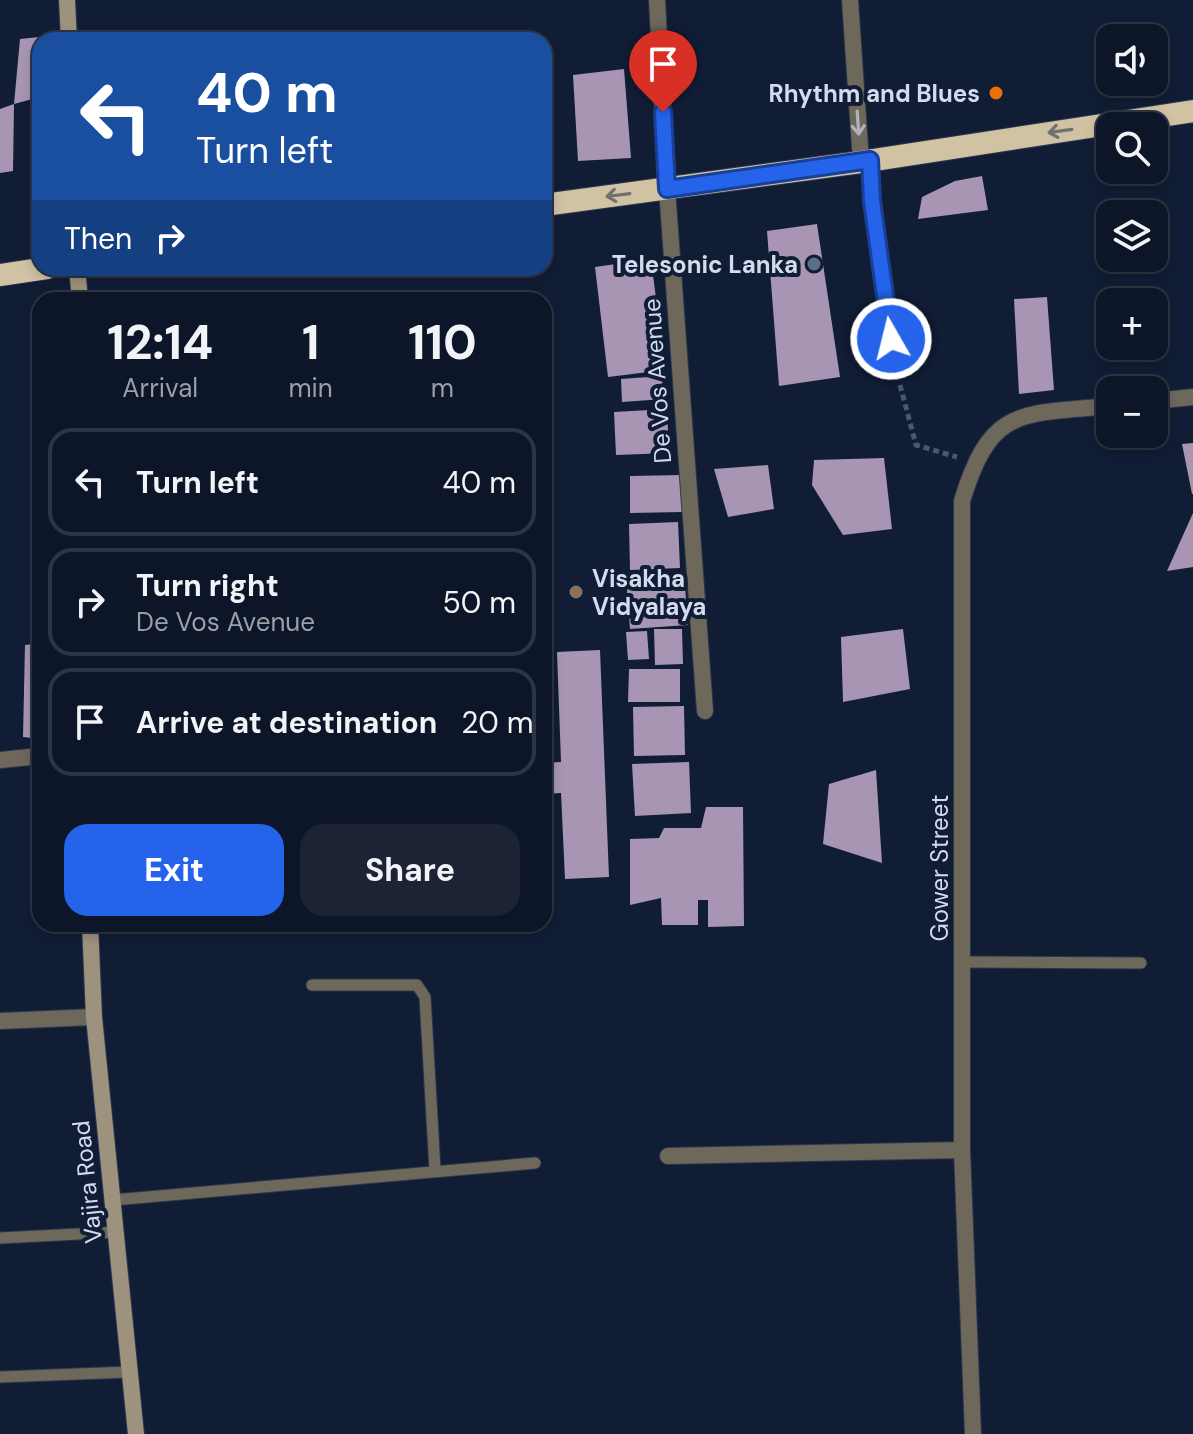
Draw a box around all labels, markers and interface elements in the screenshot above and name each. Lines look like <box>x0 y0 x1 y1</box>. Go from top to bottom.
map controls <box>1096 24 1168 448</box>
button: sound <box>1096 24 1168 96</box>
pin <box>629 30 697 112</box>
icon: arrive <box>641 42 685 86</box>
text: 40 m <box>196 56 338 129</box>
icon: left <box>64 64 168 168</box>
place label: Rhythm and Blues <box>769 78 980 109</box>
marker: Rhythm and Blues <box>987 84 1005 102</box>
one-way arrow <box>851 109 866 136</box>
button: search <box>1096 112 1168 184</box>
one-way arrow <box>1048 124 1074 139</box>
text: Turn left <box>196 127 333 174</box>
one-way arrow <box>606 188 631 203</box>
button: layers <box>1096 200 1168 272</box>
icon: right <box>148 216 192 260</box>
text: Then <box>64 219 132 258</box>
place label: Telesonic Lanka <box>612 249 798 280</box>
marker: Telesonic Lanka <box>805 255 823 273</box>
button: + <box>1096 288 1168 360</box>
street label: De Vos Avenue <box>636 297 678 465</box>
position arrow <box>849 297 933 381</box>
text: 12:14 <box>107 311 213 374</box>
text: 1 <box>302 311 319 374</box>
text: 110 <box>408 311 477 374</box>
text: Arrival <box>122 371 198 405</box>
text: min <box>288 371 333 405</box>
text: m <box>431 371 454 405</box>
button: − <box>1096 376 1168 448</box>
icon: left <box>68 460 112 504</box>
text: Turn left <box>136 463 259 502</box>
text: 40 m <box>443 463 516 502</box>
place label: Visakha Vidyalaya <box>592 563 706 622</box>
text: Turn right <box>136 566 279 605</box>
icon: right <box>68 580 112 624</box>
text: 50 m <box>442 583 516 622</box>
marker: Visakha Vidyalaya <box>567 583 585 601</box>
text: De Vos Avenue <box>136 605 315 639</box>
icon: arrive <box>68 700 112 744</box>
text: Arrive at destination <box>136 703 437 742</box>
text: 20 m <box>461 703 533 742</box>
street label: Gower Street <box>924 795 955 941</box>
button: Exit <box>64 824 284 916</box>
button: Share <box>300 824 520 916</box>
street label: Vajira Road <box>65 1119 109 1245</box>

